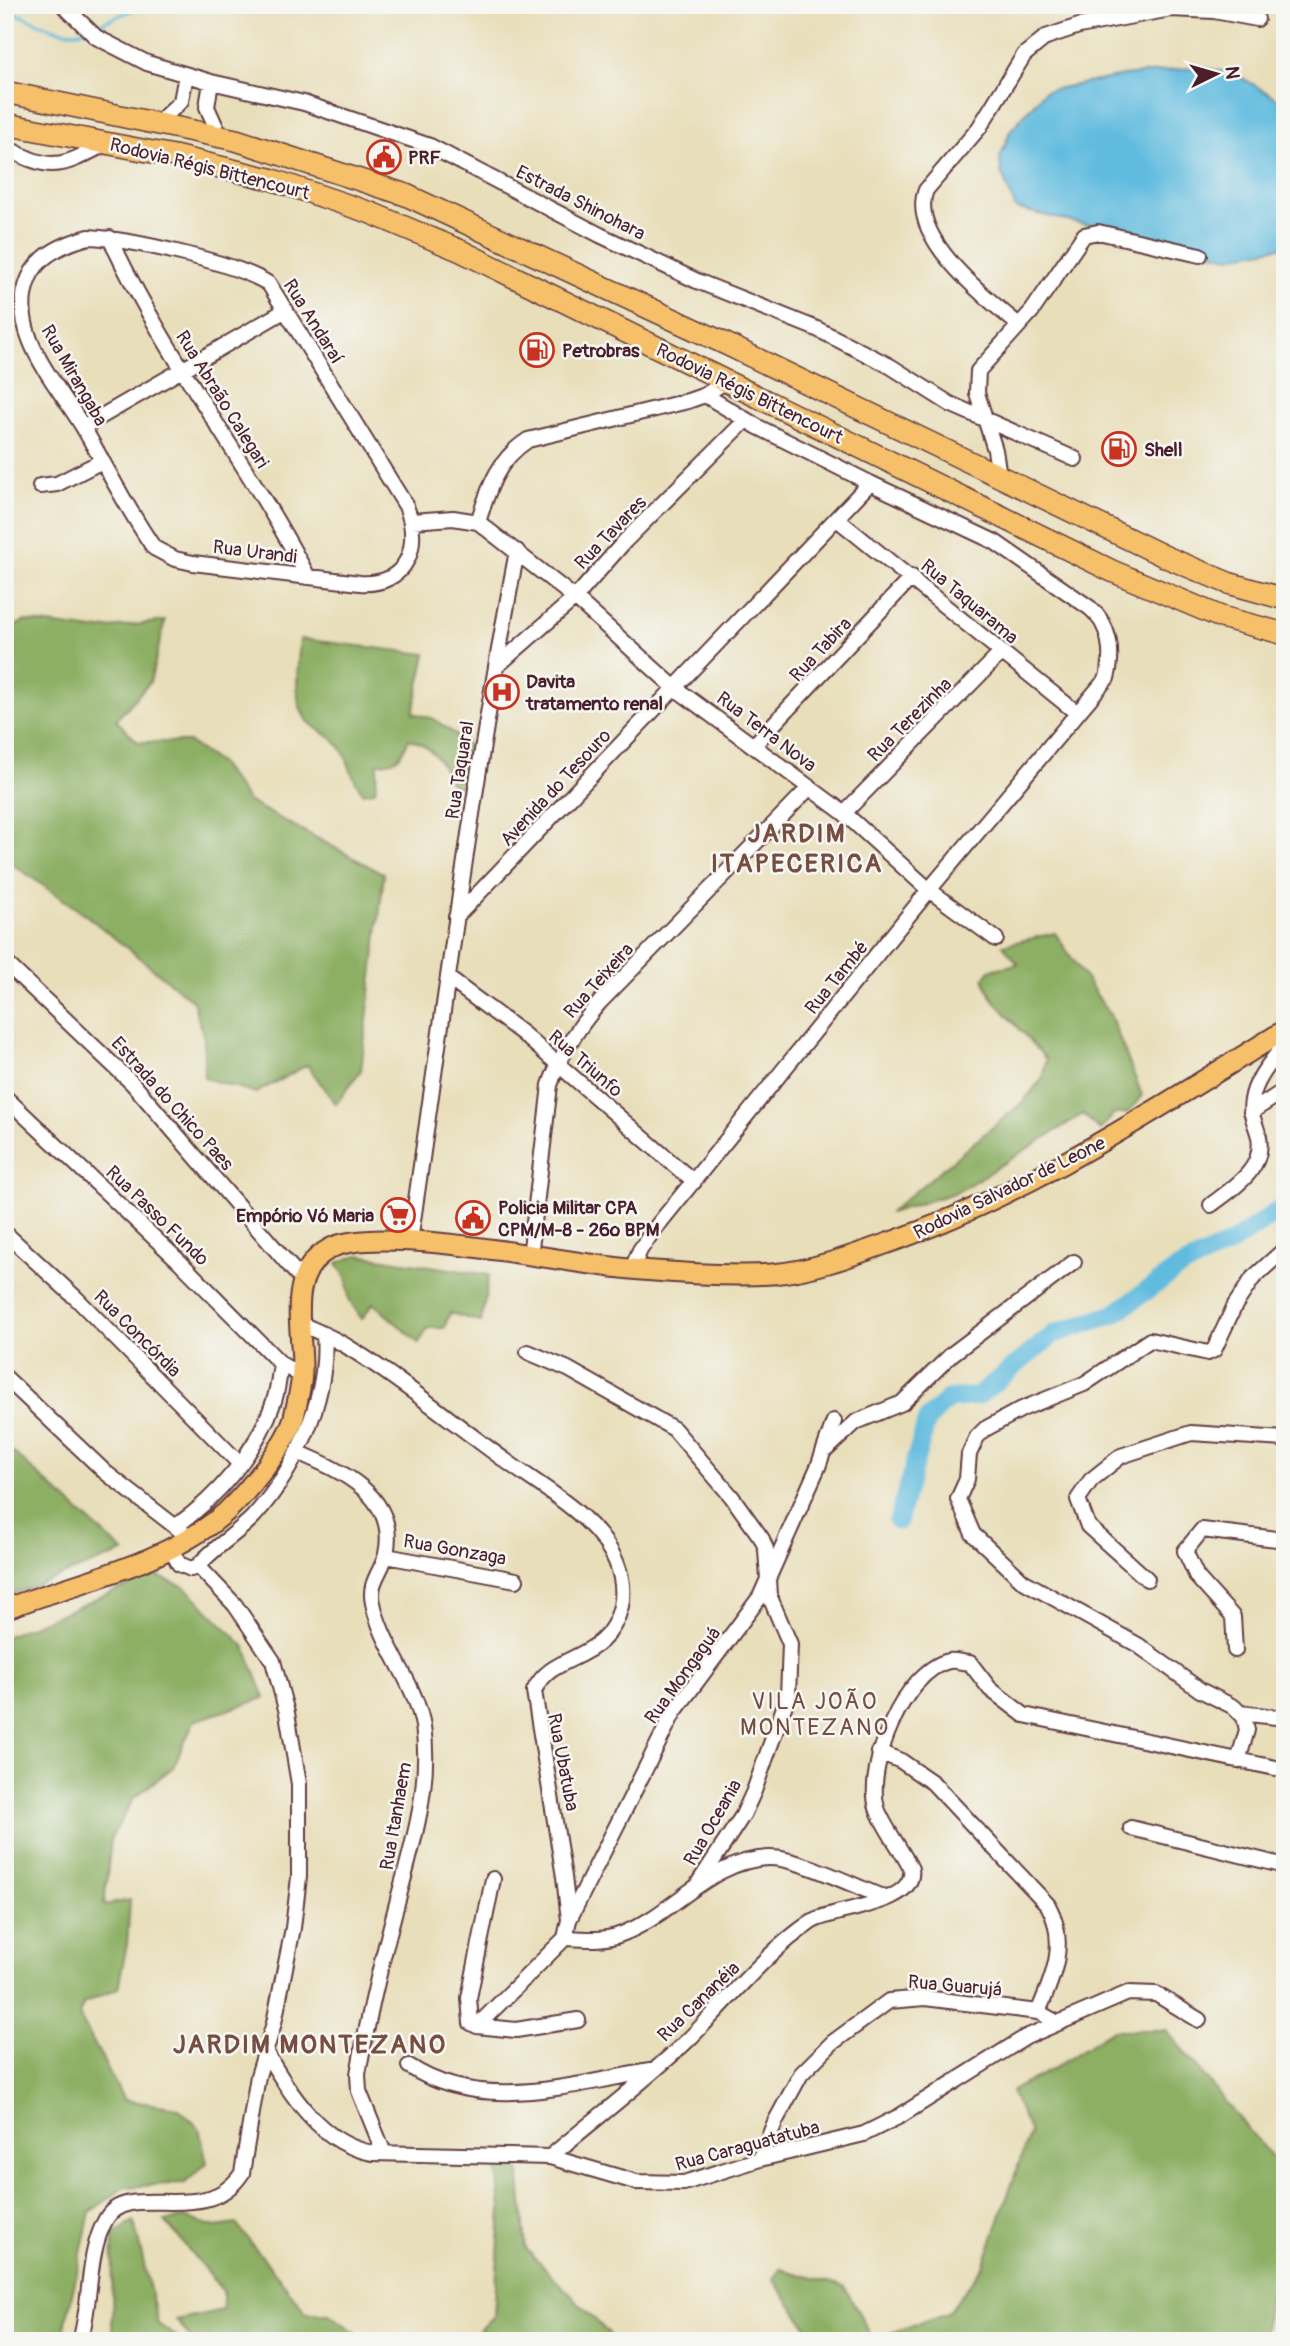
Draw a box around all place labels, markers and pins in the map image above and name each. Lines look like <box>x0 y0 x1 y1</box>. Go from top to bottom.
public building icon: PRF <box>365 138 403 176</box>
place label: PRF <box>408 146 441 170</box>
fuel station icon: Petrobras <box>518 331 556 369</box>
place label: Petrobras <box>562 339 640 363</box>
fuel station icon: Shell <box>1100 430 1138 468</box>
place label: Shell <box>1144 438 1182 462</box>
place label: Davita tratamento renal <box>525 670 663 716</box>
hospital icon: Davita tratamento renal <box>483 673 521 711</box>
supermarket icon: Empório Vó Maria <box>379 1196 417 1234</box>
place label: Policia Militar CPA CPM/M-8 - 26º BPM <box>498 1196 660 1242</box>
public building icon: Policia Militar CPA CPM/M-8 - 26º BPM <box>454 1199 492 1237</box>
place label: Empório Vó Maria <box>236 1204 374 1228</box>

